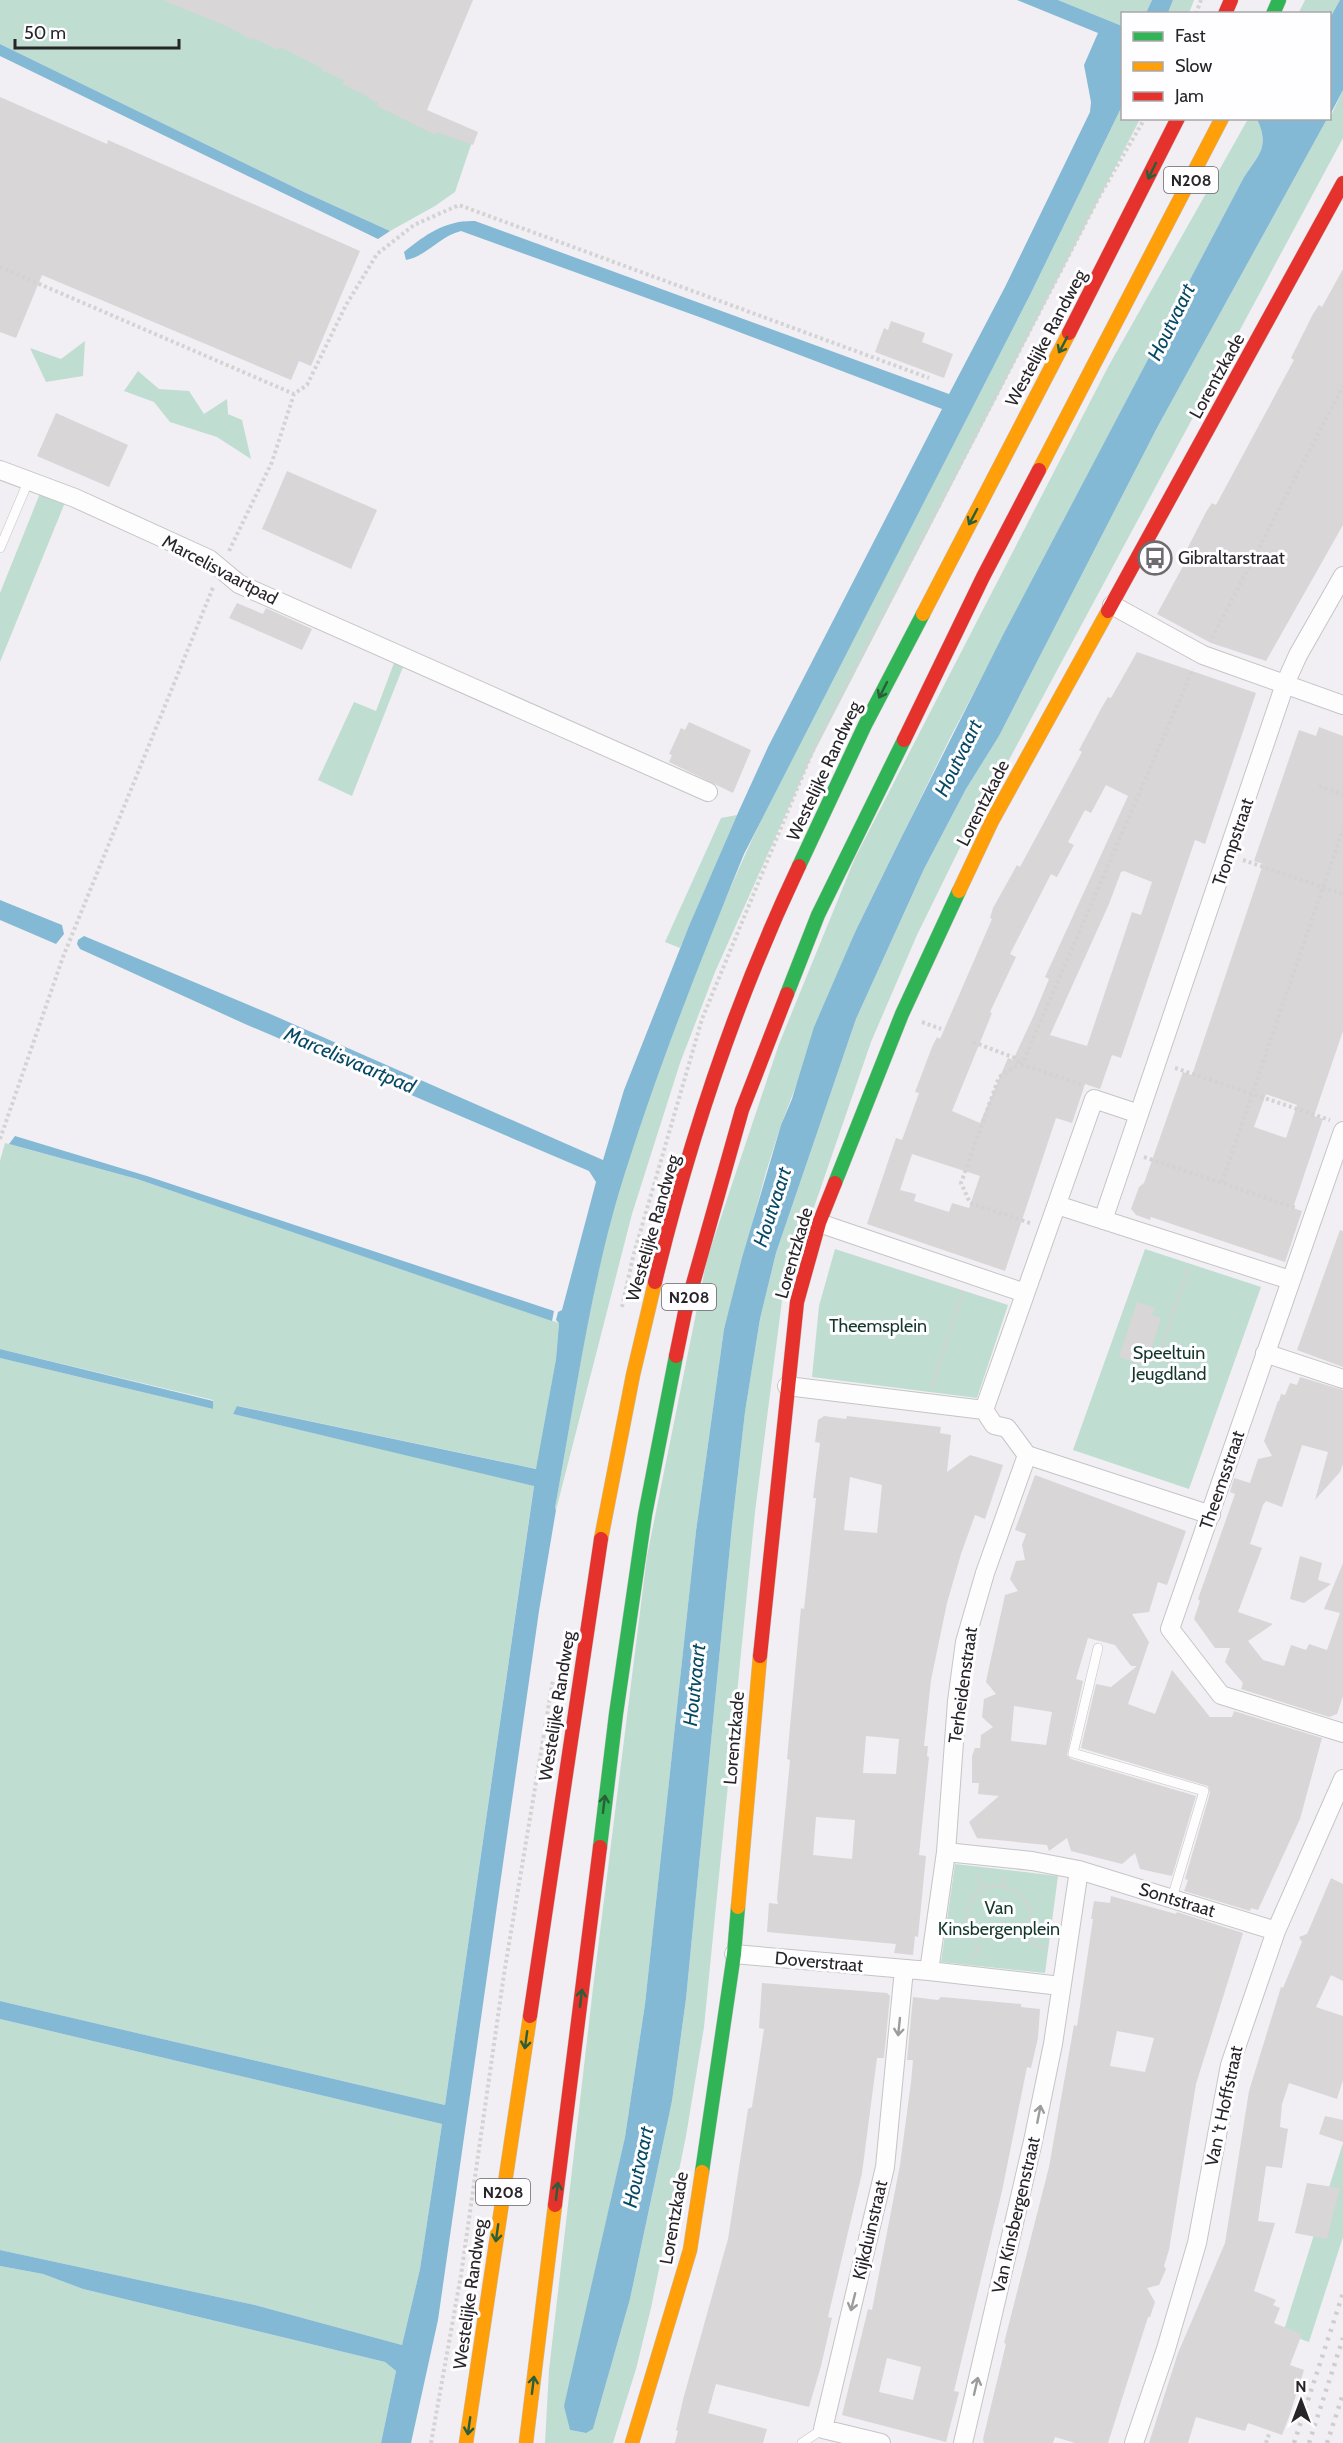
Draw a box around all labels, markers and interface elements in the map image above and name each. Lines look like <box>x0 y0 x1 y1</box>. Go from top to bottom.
scale bar <box>15 12 178 50</box>
legend <box>1121 12 1331 120</box>
text: 50 m <box>24 22 66 44</box>
text: Fast <box>1175 25 1206 47</box>
text: Slow <box>1175 55 1212 77</box>
text: Jam <box>1174 85 1204 107</box>
one-way arrow <box>1146 162 1158 179</box>
road number: N208 <box>1164 167 1218 193</box>
street label: Westelijke Randweg <box>1001 265 1092 410</box>
water label: Houtvaart <box>1142 279 1200 364</box>
street label: Lorentzkade <box>1185 330 1249 422</box>
one-way arrow <box>1057 335 1068 353</box>
one-way arrow <box>966 508 978 526</box>
street label: Marcelisvaartpad <box>158 530 282 610</box>
bus stop icon: Gibraltarstraat <box>1137 540 1173 576</box>
place label: Gibraltarstraat <box>1178 547 1285 569</box>
one-way arrow <box>876 681 888 699</box>
street label: Westelijke Randweg <box>782 697 866 844</box>
water label: Houtvaart <box>929 715 987 800</box>
street label: Lorentzkade <box>952 756 1014 850</box>
street label: Trompstraat <box>1208 795 1258 889</box>
water label: Marcelisvaartpad <box>280 1021 420 1099</box>
street label: Westelijke Randweg <box>622 1151 685 1304</box>
water label: Houtvaart <box>748 1163 796 1250</box>
street label: Lorentzkade <box>771 1205 817 1301</box>
road number: N208 <box>662 1284 716 1310</box>
park label: Theemsplein <box>829 1315 927 1337</box>
park label: Speeltuin Jeugdland <box>1131 1342 1206 1385</box>
street label: Theemsstraat <box>1195 1428 1249 1532</box>
street label: Terheidenstraat <box>944 1625 982 1745</box>
street label: Westelijke Randweg <box>534 1628 580 1783</box>
water label: Houtvaart <box>678 1642 710 1727</box>
street label: Lorentzkade <box>719 1690 749 1786</box>
one-way arrow <box>599 1795 610 1815</box>
street label: Sontstraat <box>1136 1878 1218 1922</box>
park label: Van Kinsbergenplein <box>938 1897 1060 1940</box>
street label: Doverstraat <box>774 1947 864 1977</box>
one-way arrow <box>575 1988 586 2008</box>
one-way arrow <box>893 2016 904 2036</box>
one-way arrow <box>520 2030 531 2050</box>
street label: Van 't Hoffstraat <box>1200 2044 1248 2168</box>
one-way arrow <box>1034 2105 1045 2124</box>
water label: Houtvaart <box>618 2123 658 2210</box>
street label: Van Kinsbergenstraat <box>987 2134 1045 2296</box>
street label: Lorentzkade <box>655 2170 693 2266</box>
street label: Kijkduinstraat <box>848 2178 892 2282</box>
road number: N208 <box>476 2179 530 2205</box>
one-way arrow <box>552 2182 563 2202</box>
street label: Westelijke Randweg <box>449 2216 492 2371</box>
one-way arrow <box>492 2223 503 2243</box>
one-way arrow <box>846 2292 858 2311</box>
north arrow <box>1271 2371 1331 2431</box>
one-way arrow <box>528 2376 539 2395</box>
one-way arrow <box>971 2377 983 2396</box>
text: N <box>1295 2377 1307 2396</box>
one-way arrow <box>463 2416 474 2435</box>

